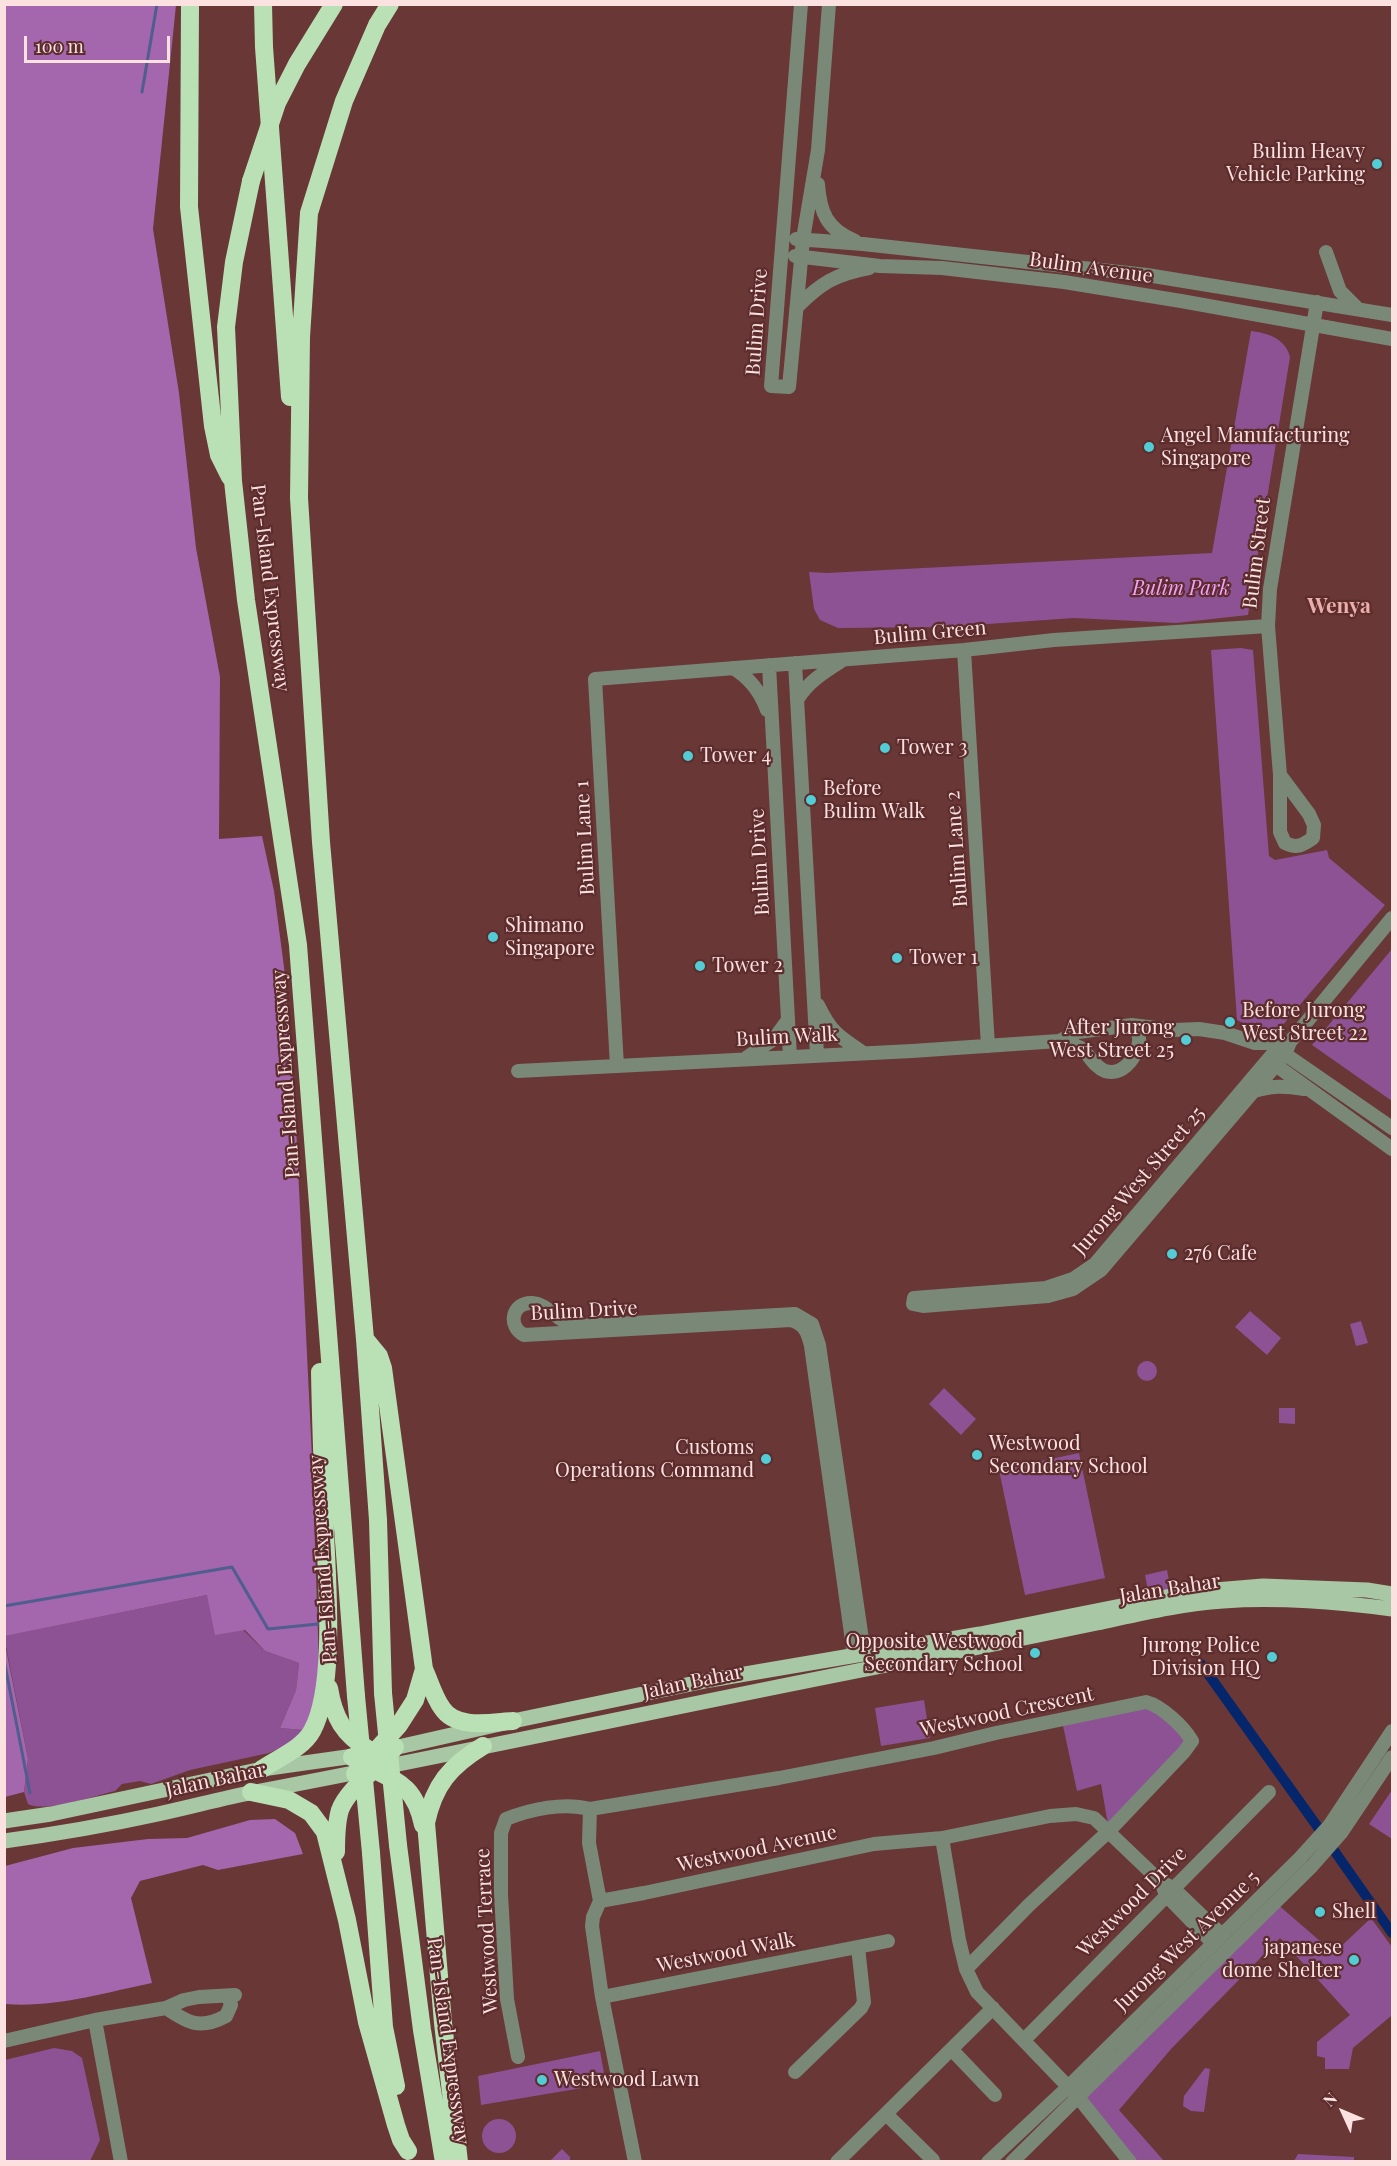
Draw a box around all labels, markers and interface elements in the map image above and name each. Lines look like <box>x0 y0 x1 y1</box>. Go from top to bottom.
scale bar <box>27 24 172 62</box>
text: 100 m <box>35 34 84 58</box>
place label: Bulim Heavy Vehicle Parking <box>1226 140 1365 187</box>
marker: Bulim Heavy Vehicle Parking <box>1370 157 1384 171</box>
street label: Bulim Avenue <box>1028 247 1154 289</box>
street label: Bulim Drive <box>741 268 773 376</box>
place label: Angel Manufacturing Singapore <box>1161 424 1349 471</box>
marker: Angel Manufacturing Singapore <box>1142 440 1156 454</box>
street label: Pan-Island Expressway <box>245 483 295 693</box>
street label: Bulim Street <box>1238 496 1276 610</box>
park label: Bulim Park <box>1132 577 1230 601</box>
district label: Wenya <box>1307 593 1371 619</box>
street label: Bulim Green <box>873 616 987 650</box>
place label: Tower 3 <box>897 736 968 760</box>
marker: Tower 3 <box>878 741 892 755</box>
place label: Tower 4 <box>700 744 771 768</box>
marker: Tower 4 <box>681 749 695 763</box>
place label: Before Bulim Walk <box>823 777 925 824</box>
street label: Bulim Lane 1 <box>570 780 600 896</box>
street label: Bulim Lane 2 <box>941 790 973 908</box>
marker: Before Bulim Walk <box>804 793 818 807</box>
street label: Bulim Drive <box>745 808 775 916</box>
place label: Shimano Singapore <box>505 914 595 961</box>
marker: Shimano Singapore <box>486 930 500 944</box>
place label: Tower 1 <box>909 946 978 970</box>
marker: Tower 1 <box>890 951 904 965</box>
place label: Tower 2 <box>712 954 783 978</box>
marker: Tower 2 <box>693 959 707 973</box>
street label: Pan-Island Expressway <box>267 969 305 1179</box>
place label: Before Jurong West Street 22 <box>1242 999 1368 1046</box>
marker: Before Jurong West Street 22 <box>1223 1015 1237 1029</box>
place label: After Jurong West Street 25 <box>1050 1016 1174 1063</box>
street label: Bulim Walk <box>735 1022 839 1052</box>
marker: After Jurong West Street 25 <box>1179 1033 1193 1047</box>
street label: Jurong West Street 25 <box>1068 1102 1210 1260</box>
place label: 276 Cafe <box>1184 1242 1257 1266</box>
marker: 276 Cafe <box>1165 1247 1179 1261</box>
street label: Bulim Drive <box>530 1296 638 1326</box>
place label: Westwood Secondary School <box>989 1432 1148 1479</box>
place label: Customs Operations Command <box>555 1436 754 1483</box>
marker: Westwood Secondary School <box>970 1448 984 1462</box>
marker: Customs Operations Command <box>759 1452 773 1466</box>
street label: Pan-Island Expressway <box>304 1454 342 1664</box>
street label: Jalan Bahar <box>1118 1569 1222 1609</box>
place label: Opposite Westwood Secondary School <box>845 1630 1023 1677</box>
place label: Jurong Police Division HQ <box>1142 1634 1260 1681</box>
marker: Opposite Westwood Secondary School <box>1028 1646 1042 1660</box>
marker: Jurong Police Division HQ <box>1265 1650 1279 1664</box>
street label: Jalan Bahar <box>641 1660 745 1704</box>
street label: Westwood Crescent <box>918 1682 1096 1742</box>
street label: Jalan Bahar <box>164 1758 268 1802</box>
street label: Westwood Avenue <box>675 1820 839 1878</box>
street label: Westwood Drive <box>1072 1842 1192 1962</box>
street label: Westwood Terrace <box>471 1848 503 2014</box>
street label: Jurong West Avenue 5 <box>1110 1866 1264 2016</box>
place label: Shell <box>1332 1900 1376 1924</box>
marker: Shell <box>1313 1905 1327 1919</box>
street label: Westwood Walk <box>655 1928 797 1978</box>
street label: Pan-Island Expressway <box>422 1936 474 2146</box>
place label: japanese dome Shelter <box>1222 1936 1342 1983</box>
marker: japanese dome Shelter <box>1347 1953 1361 1967</box>
place label: Westwood Lawn <box>554 2068 700 2092</box>
marker: Westwood Lawn <box>535 2073 549 2087</box>
north arrow <box>1313 2082 1373 2142</box>
text: N <box>1318 2088 1341 2111</box>

